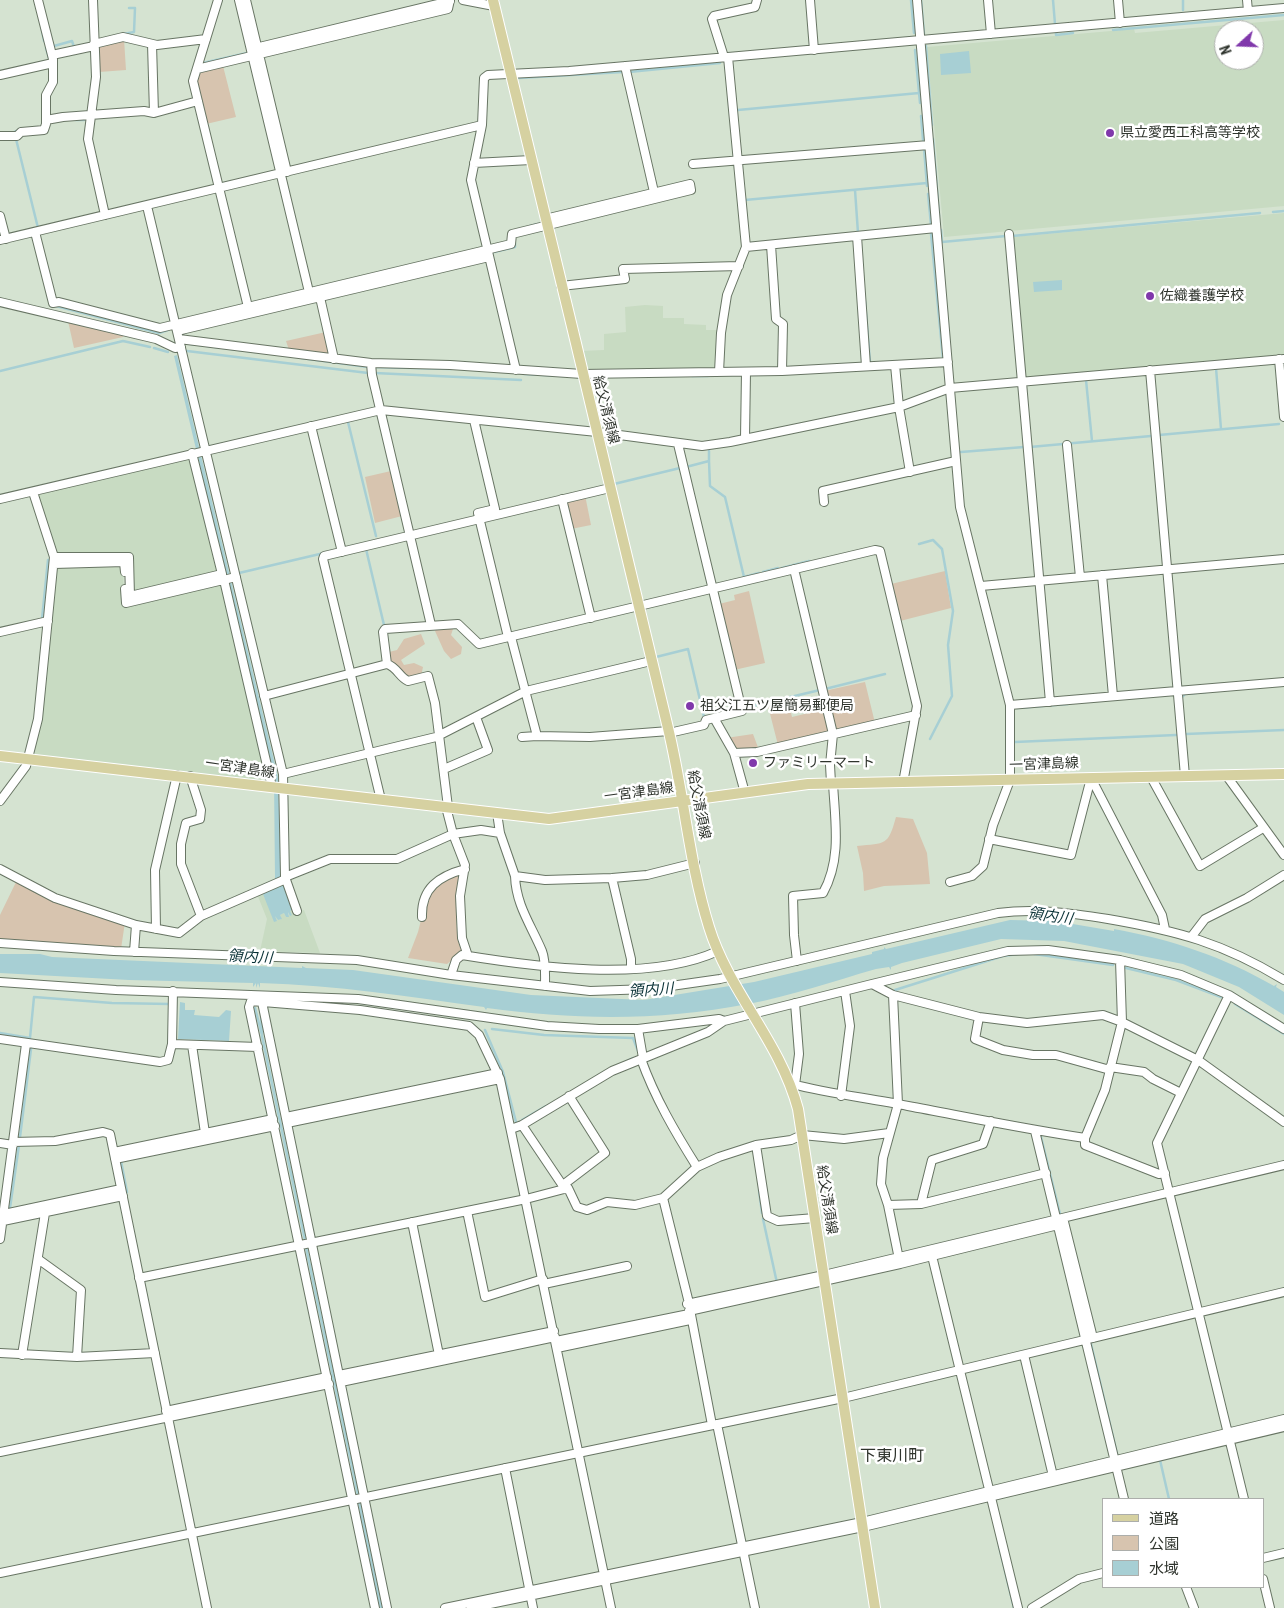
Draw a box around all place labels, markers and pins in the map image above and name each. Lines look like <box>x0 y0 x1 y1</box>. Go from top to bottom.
place label: 県立愛西工科高等学校 <box>1120 125 1260 141</box>
marker: 県立愛西工科高等学校 <box>1104 127 1116 139</box>
place label: 佐織養護学校 <box>1160 288 1244 304</box>
marker: 佐織養護学校 <box>1144 290 1156 302</box>
place label: 祖父江五ツ屋簡易郵便局 <box>700 698 854 714</box>
marker: 祖父江五ツ屋簡易郵便局 <box>684 700 696 712</box>
place label: ファミリーマート <box>763 755 875 771</box>
marker: ファミリーマート <box>747 757 759 769</box>

